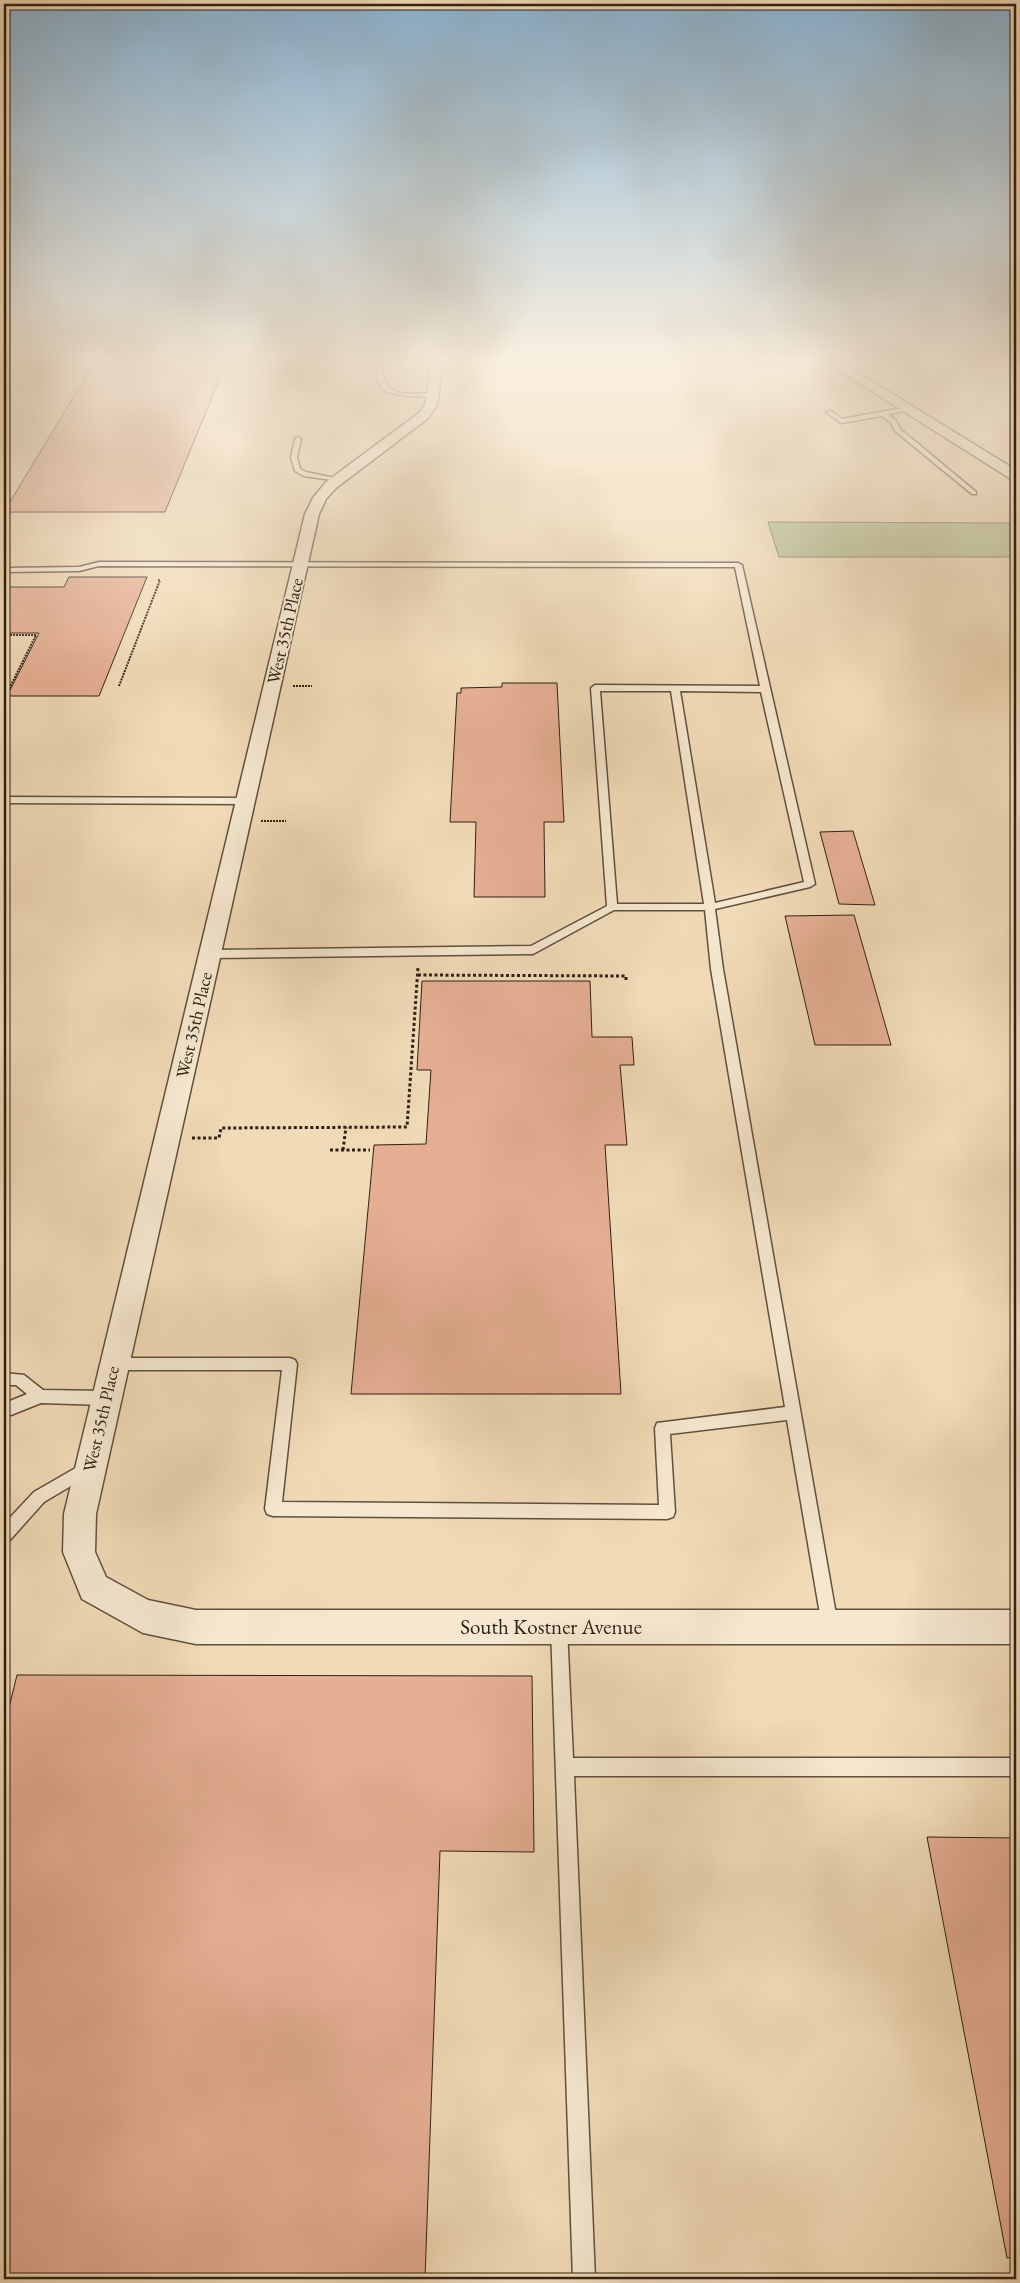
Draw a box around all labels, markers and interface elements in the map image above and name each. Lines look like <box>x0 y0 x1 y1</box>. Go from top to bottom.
street label: West 35th Place <box>261 576 308 686</box>
street label: West 35th Place <box>170 970 217 1080</box>
street label: West 35th Place <box>77 1364 124 1474</box>
street label: South Kostner Avenue <box>460 1613 642 1640</box>

